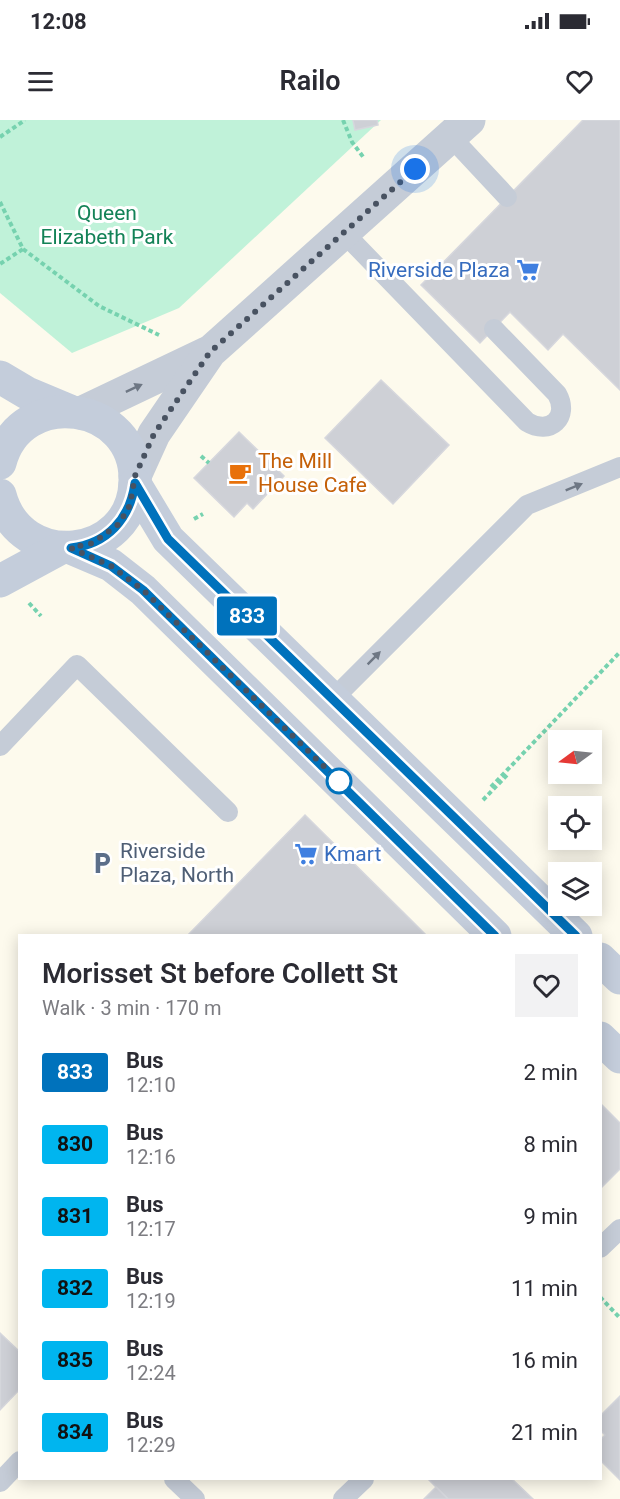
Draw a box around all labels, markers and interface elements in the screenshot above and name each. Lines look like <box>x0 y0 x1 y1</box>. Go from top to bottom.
text: 12:08 <box>30 9 87 34</box>
icon: menu <box>24 65 57 98</box>
text: Railo <box>280 65 340 97</box>
icon: heart <box>563 65 596 98</box>
your location <box>400 154 430 184</box>
park label: Queen Elizabeth Park <box>41 201 174 249</box>
supermarket icon: Riverside Plaza <box>515 257 541 283</box>
place label: Riverside Plaza <box>368 258 510 282</box>
one-way arrow <box>126 384 143 393</box>
place label: The Mill House Cafe <box>258 449 367 497</box>
cafe icon: The Mill House Cafe <box>227 460 253 486</box>
one-way arrow <box>565 482 583 491</box>
line badge: 833 <box>212 596 282 636</box>
text: 833 <box>229 604 265 628</box>
one-way arrow <box>367 651 381 665</box>
north arrow <box>548 730 602 784</box>
map controls <box>548 730 602 916</box>
unlabelled marker <box>326 768 352 794</box>
button: locate <box>548 796 602 850</box>
place label: Riverside Plaza, North <box>120 839 234 887</box>
supermarket icon: Kmart <box>293 841 319 867</box>
place label: Kmart <box>324 842 381 866</box>
parking icon: Riverside Plaza, North <box>89 850 115 876</box>
button: layers <box>548 862 602 916</box>
button: heart <box>515 954 578 1017</box>
text: Morisset St before Collett St <box>42 957 398 990</box>
text: Walk · 3 min · 170 m <box>42 996 221 1020</box>
text: Bus <box>126 1048 164 1073</box>
text: 833 <box>57 1060 93 1084</box>
text: 2 min <box>523 1060 578 1085</box>
text: 12:10 <box>126 1073 176 1097</box>
text: Bus <box>126 1120 164 1145</box>
text: 830 <box>57 1132 93 1156</box>
text: 8 min <box>523 1132 578 1157</box>
text: 12:16 <box>126 1145 176 1169</box>
text: Bus <box>126 1192 164 1217</box>
text: 831 <box>57 1204 93 1228</box>
text: 9 min <box>523 1204 578 1229</box>
text: 12:17 <box>126 1217 176 1241</box>
text: Bus <box>126 1264 164 1289</box>
text: 832 <box>57 1276 93 1300</box>
text: 11 min <box>511 1276 578 1301</box>
text: 12:19 <box>126 1289 176 1313</box>
text: Bus <box>126 1336 164 1361</box>
text: 835 <box>57 1348 93 1372</box>
text: 16 min <box>511 1348 578 1373</box>
text: 12:24 <box>126 1361 176 1385</box>
text: Bus <box>126 1408 164 1433</box>
text: 834 <box>57 1420 93 1444</box>
text: 21 min <box>511 1420 578 1445</box>
text: 12:29 <box>126 1433 176 1457</box>

